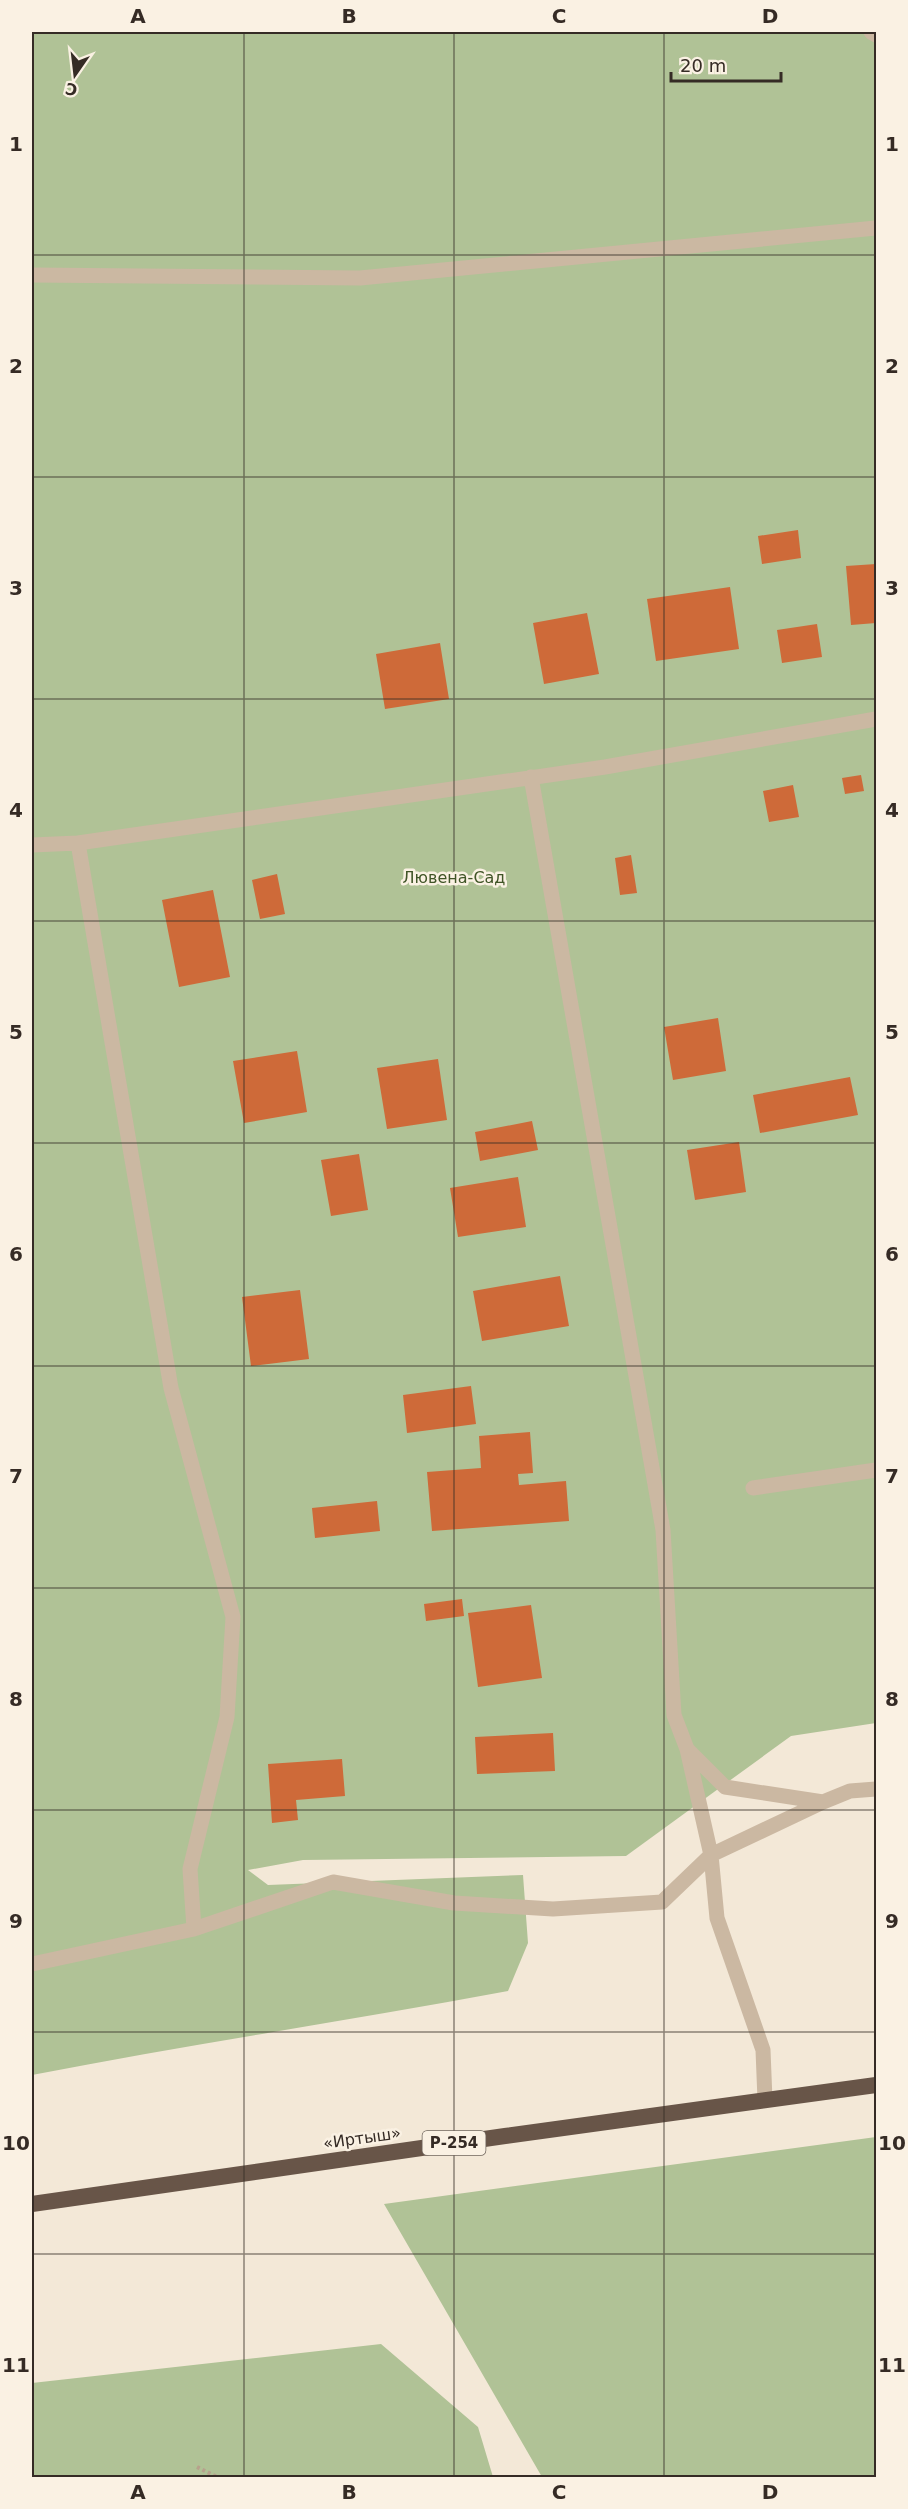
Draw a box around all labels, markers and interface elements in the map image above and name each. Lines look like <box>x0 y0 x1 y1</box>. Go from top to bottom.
text: A <box>130 4 146 28</box>
text: B <box>341 4 357 28</box>
text: C <box>552 4 566 28</box>
text: D <box>762 4 778 28</box>
north arrow <box>45 45 105 105</box>
scale bar <box>671 45 780 83</box>
text: 20 m <box>680 55 726 76</box>
text: С <box>63 78 79 100</box>
text: 1 <box>9 132 23 156</box>
text: 1 <box>885 132 899 156</box>
text: 2 <box>9 354 23 378</box>
text: 2 <box>885 354 899 378</box>
text: 3 <box>9 576 23 600</box>
text: 3 <box>885 576 899 600</box>
text: 4 <box>9 798 23 822</box>
text: 4 <box>885 798 899 822</box>
park label: Лювена-Сад <box>403 868 505 887</box>
text: 5 <box>9 1020 23 1044</box>
text: 5 <box>885 1020 899 1044</box>
text: 6 <box>9 1242 23 1266</box>
text: 6 <box>885 1242 899 1266</box>
text: 7 <box>9 1464 23 1488</box>
text: 7 <box>885 1464 899 1488</box>
text: 8 <box>9 1687 23 1711</box>
text: 8 <box>885 1687 899 1711</box>
text: 9 <box>9 1909 23 1933</box>
text: 9 <box>885 1909 899 1933</box>
street label: «Иртыш» <box>322 2123 402 2153</box>
text: 10 <box>2 2131 30 2155</box>
road number: Р-254 <box>422 2131 486 2155</box>
text: 10 <box>878 2131 906 2155</box>
text: 11 <box>2 2353 30 2377</box>
text: 11 <box>878 2353 906 2377</box>
text: A <box>130 2480 146 2504</box>
text: B <box>341 2480 357 2504</box>
text: C <box>552 2480 566 2504</box>
text: D <box>762 2480 778 2504</box>

